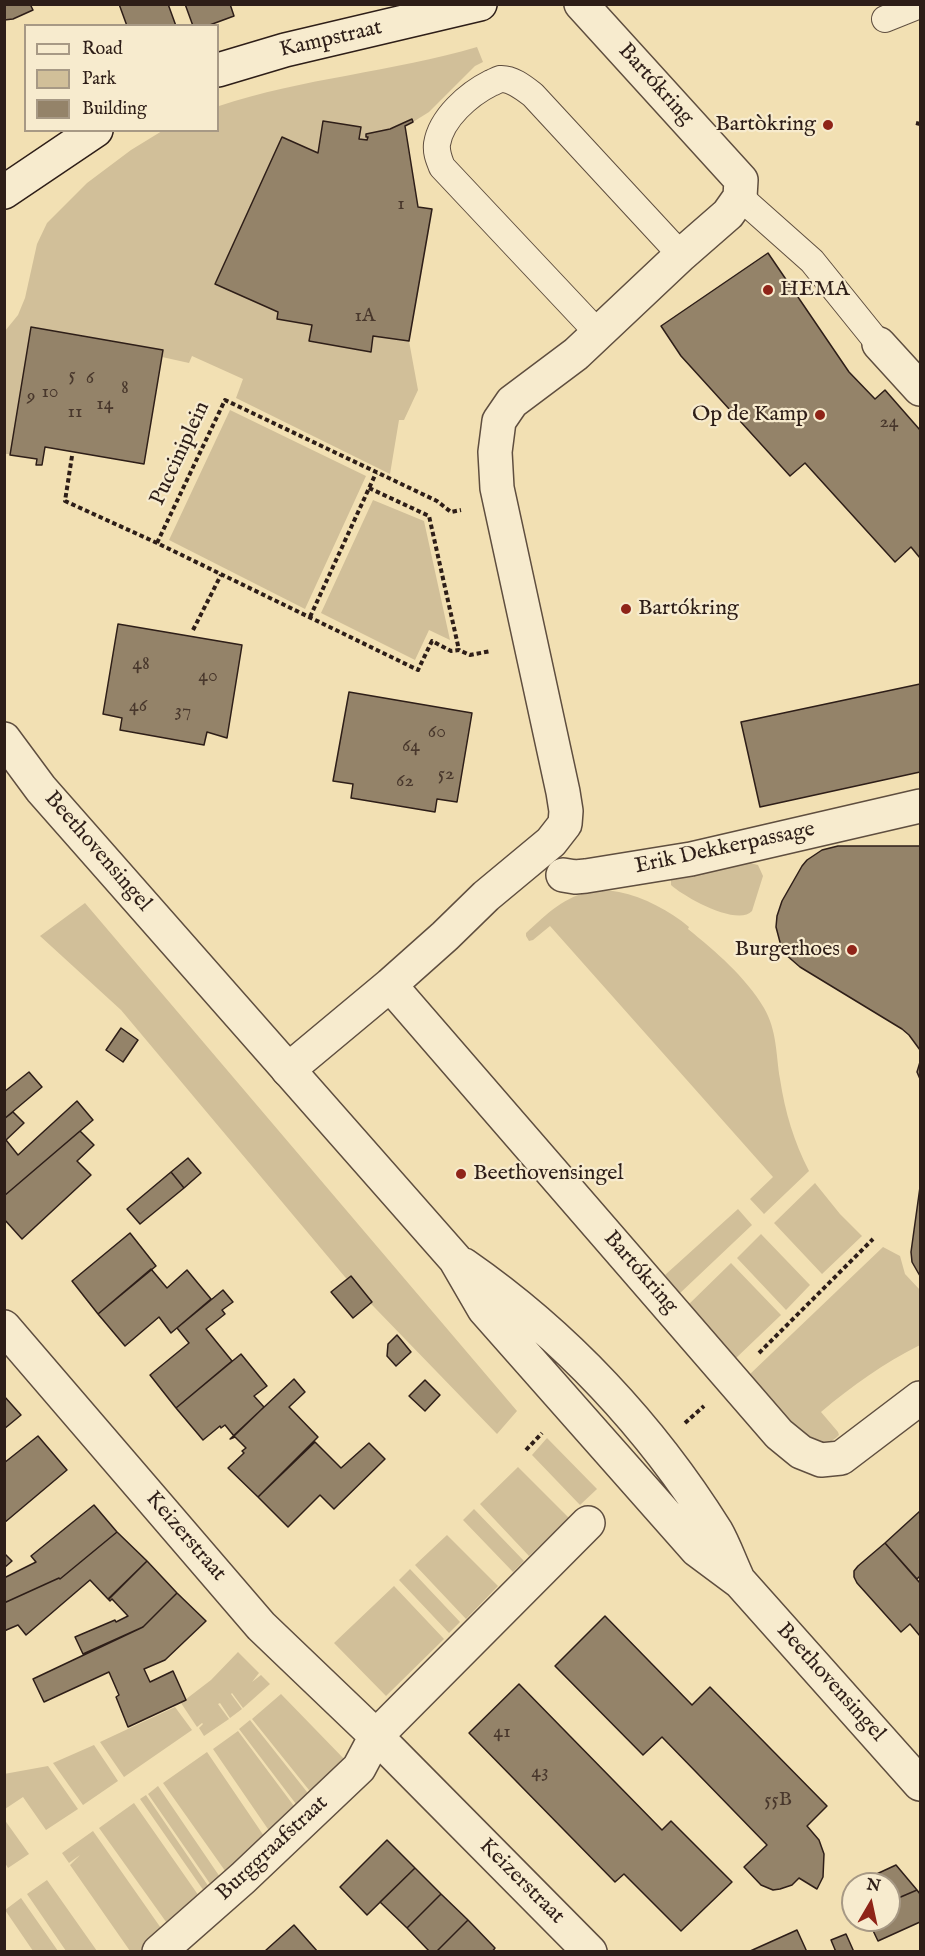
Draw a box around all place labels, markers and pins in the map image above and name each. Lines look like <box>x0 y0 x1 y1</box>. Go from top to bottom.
place label: Bartòkring <box>715 112 816 138</box>
marker: Bartòkring <box>821 118 835 132</box>
place label: HEMA <box>780 277 850 303</box>
marker: HEMA <box>761 283 775 297</box>
place label: Op de Kamp <box>692 402 808 428</box>
marker: Op de Kamp <box>813 408 827 422</box>
place label: Bartókring <box>638 596 739 622</box>
marker: Bartókring <box>619 602 633 616</box>
place label: Burgerhoes <box>735 937 840 963</box>
marker: Burgerhoes <box>845 943 859 957</box>
place label: Beethovensingel <box>473 1161 623 1187</box>
marker: Beethovensingel <box>454 1167 468 1181</box>

